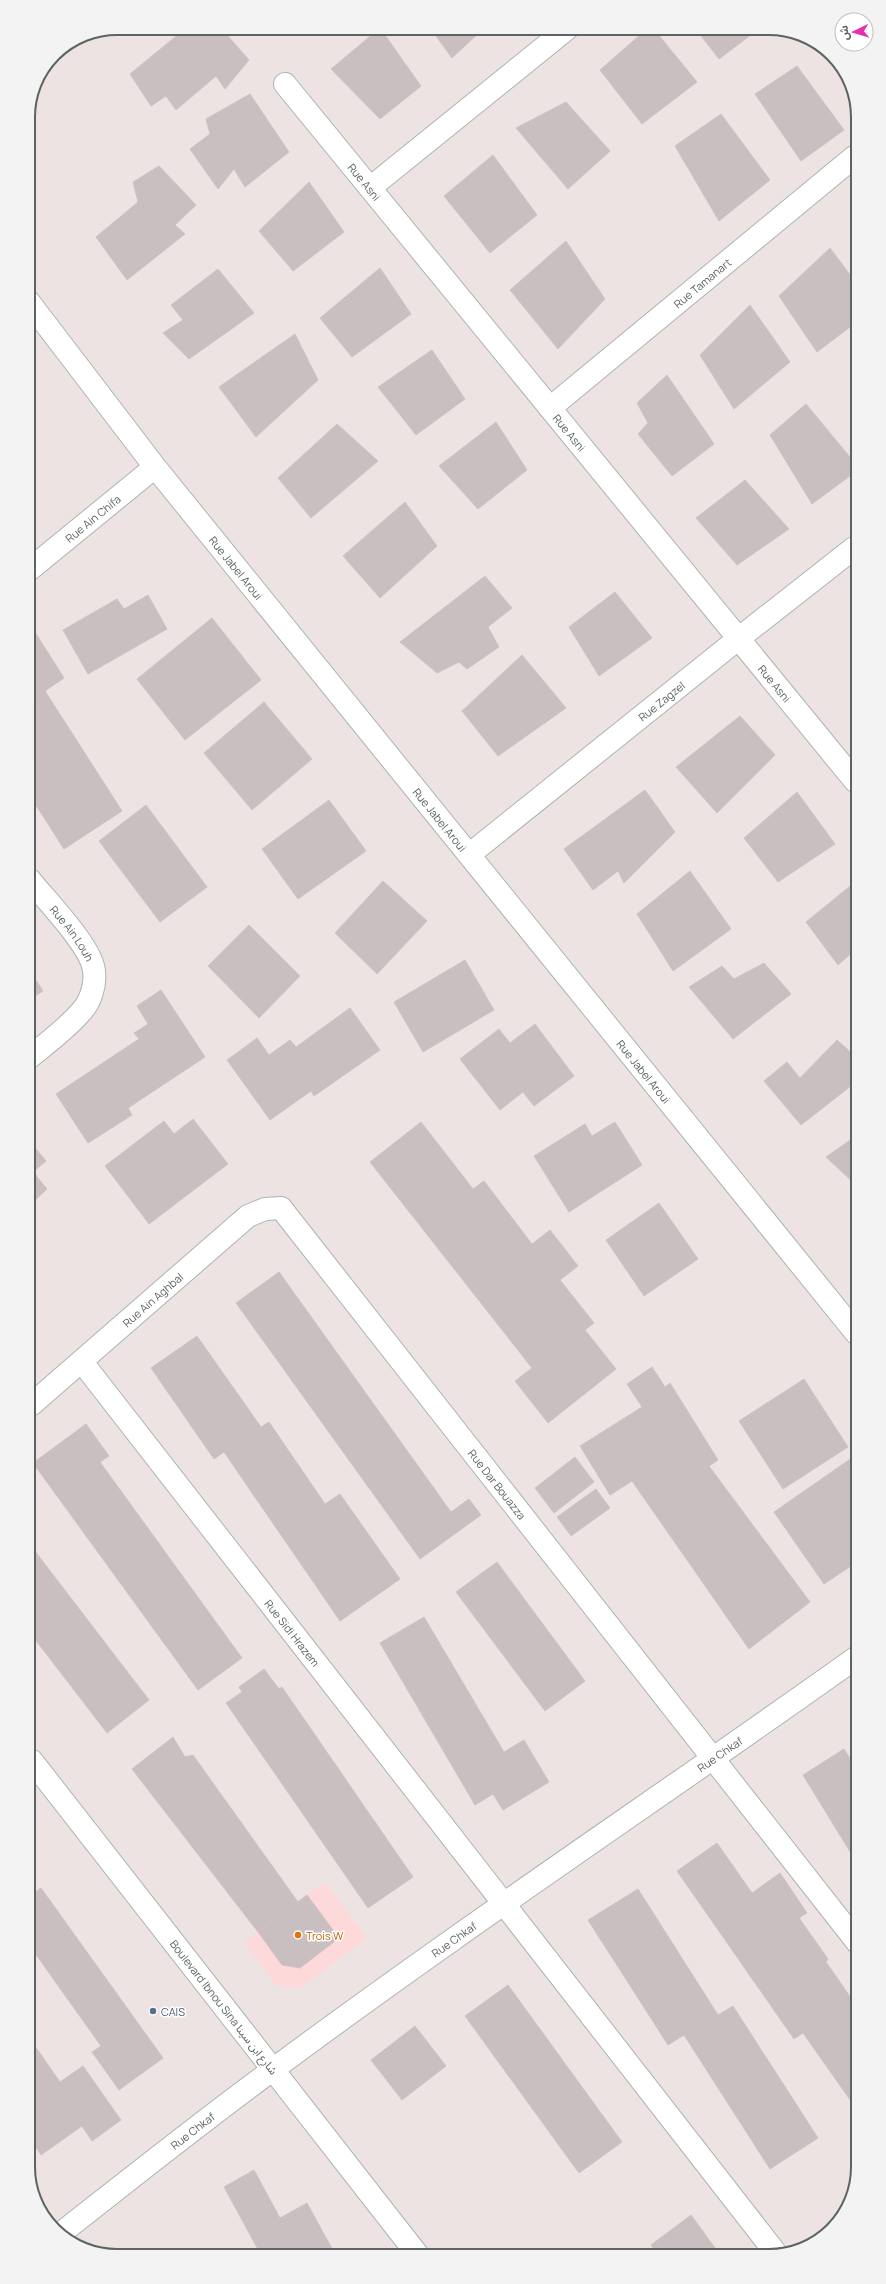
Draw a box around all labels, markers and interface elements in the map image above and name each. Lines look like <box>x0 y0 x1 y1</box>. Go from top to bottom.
north arrow <box>834 12 874 52</box>
text: ش <box>835 25 852 41</box>
street label: Rue Asni <box>345 160 384 203</box>
street label: Rue Tamanart <box>670 254 734 311</box>
street label: Rue Asni <box>550 411 590 454</box>
street label: Rue Ain Chifa <box>62 491 123 545</box>
street label: Rue Jabel Aroui <box>206 533 267 602</box>
street label: Rue Asni <box>755 661 795 705</box>
street label: Rue Zagzel <box>635 677 688 724</box>
street label: Rue Jabel Aroui <box>410 785 470 854</box>
street label: Rue Ain Louh <box>47 902 98 963</box>
street label: Rue Jabel Aroui <box>614 1036 674 1106</box>
street label: Rue Ain Aghbal <box>119 1269 186 1330</box>
street label: Rue Dar Bouazza <box>465 1446 530 1522</box>
street label: Rue Sidi Hrazem <box>262 1596 324 1669</box>
street label: Rue Chkaf <box>694 1733 745 1775</box>
street label: Rue Chkaf <box>428 1918 479 1960</box>
place label: Trois W <box>306 1928 344 1943</box>
marker: Trois W <box>293 1930 303 1940</box>
street label: Boulevard Ibnou Sina شارع ابن سينا <box>166 1937 281 2078</box>
place label: CAIS <box>161 2004 185 2019</box>
marker: CAIS <box>148 2006 158 2016</box>
street label: Rue Chkaf <box>167 2108 218 2152</box>

